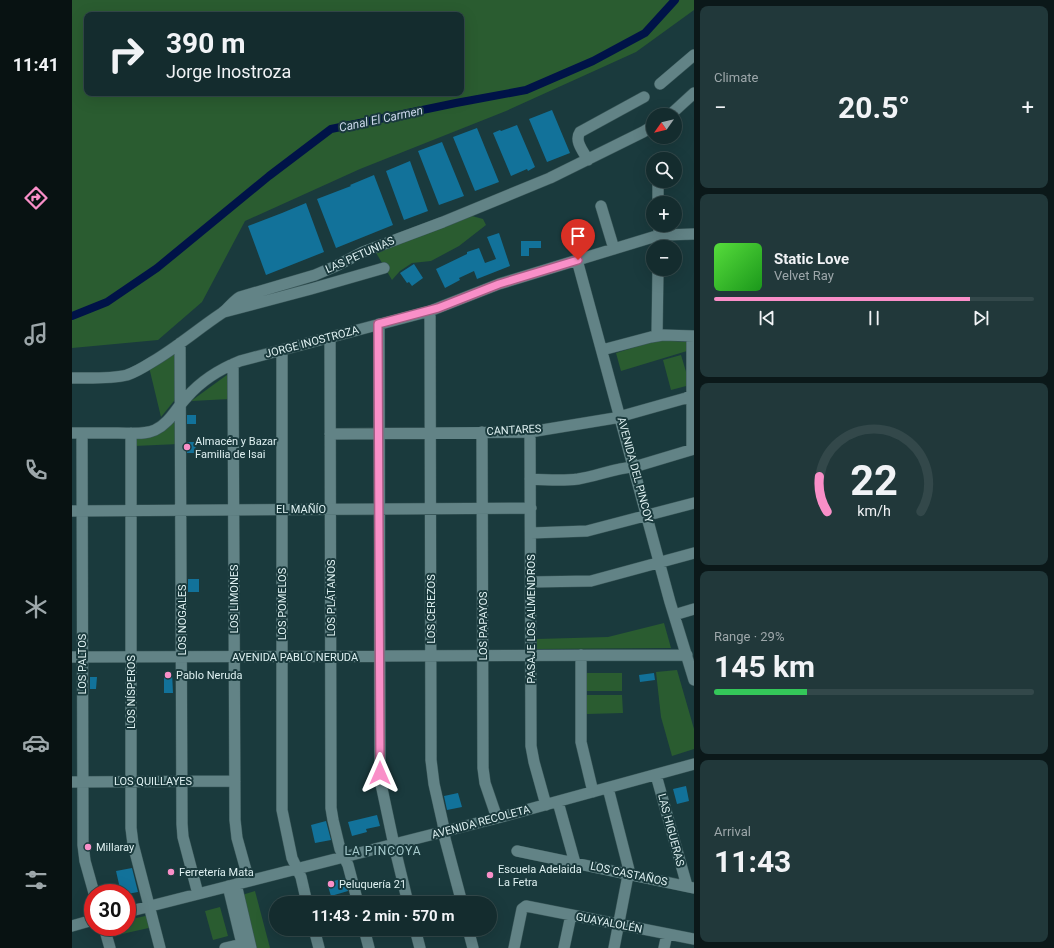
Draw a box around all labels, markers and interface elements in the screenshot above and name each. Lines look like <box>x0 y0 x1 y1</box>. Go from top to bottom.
text: 390 m <box>166 27 245 60</box>
icon: right <box>100 28 152 80</box>
text: 11:41 <box>13 54 59 75</box>
text: Jorge Inostroza <box>166 61 291 82</box>
text: Climate <box>714 70 758 85</box>
text: 20.5° <box>838 90 910 125</box>
text: − <box>714 95 727 120</box>
text: + <box>1022 95 1034 120</box>
water label: Canal El Carmen <box>338 103 424 135</box>
north arrow <box>646 108 682 144</box>
map controls <box>646 108 682 276</box>
button: search <box>646 152 682 188</box>
icon: directions <box>22 184 50 212</box>
button: + <box>646 196 682 232</box>
pin <box>561 219 595 260</box>
icon: arrive <box>567 225 589 247</box>
street label: LAS PETUNIAS <box>324 234 397 276</box>
button: − <box>646 240 682 276</box>
text: Static Love <box>774 250 849 268</box>
text: Velvet Ray <box>774 268 834 283</box>
icon: previous <box>756 307 778 329</box>
icon: pause <box>863 307 885 329</box>
icon: next <box>970 307 992 329</box>
icon: music <box>22 320 50 348</box>
street label: JORGE INOSTROZA <box>264 323 361 361</box>
street label: AVENIDA DEL PINCOY <box>615 416 655 525</box>
street label: CANTARES <box>486 422 542 438</box>
place label: Almacén y Bazar Familia de Isai <box>195 435 277 461</box>
marker: Almacén y Bazar Familia de Isai <box>182 442 192 452</box>
icon: phone <box>22 456 50 484</box>
text: 22 <box>850 456 898 505</box>
street label: EL MAÑÍO <box>276 503 326 516</box>
text: km/h <box>857 503 891 519</box>
street label: PASAJE LOS ALMENDROS <box>525 554 538 684</box>
street label: LOS PLÁTANOS <box>325 559 338 637</box>
street label: LOS LIMONES <box>228 564 241 634</box>
street label: LOS POMELOS <box>276 567 289 640</box>
street label: LOS CEREZOS <box>425 574 438 644</box>
street label: LOS NOGALES <box>176 584 189 656</box>
street label: LOS PAPAYOS <box>477 591 490 661</box>
icon: climate <box>22 593 50 621</box>
text: Range · 29% <box>714 629 784 644</box>
street label: LOS PALTOS <box>76 633 89 694</box>
text: 145 km <box>714 649 815 684</box>
street label: AVENIDA PABLO NERUDA <box>232 651 359 664</box>
street label: LOS NÍSPEROS <box>125 655 138 729</box>
place label: Pablo Neruda <box>176 669 242 682</box>
marker: Pablo Neruda <box>163 670 173 680</box>
icon: car <box>22 729 50 757</box>
position arrow <box>359 752 401 794</box>
street label: LOS QUILLAYES <box>114 775 193 788</box>
street label: LAS HIGUERAS <box>655 792 687 868</box>
street label: AVENIDA RECOLETA <box>430 802 532 841</box>
text: Arrival <box>714 824 751 839</box>
place label: Millaray <box>96 841 135 854</box>
marker: Millaray <box>83 842 93 852</box>
district label: LA PINCOYA <box>344 844 422 858</box>
text: 11:43 <box>714 844 791 879</box>
street label: LOS CASTAÑOS <box>589 859 669 889</box>
place label: Escuela Adelaida La Fetra <box>498 863 582 889</box>
icon: filters <box>22 866 50 894</box>
place label: Ferretería Mata <box>179 866 254 879</box>
marker: Ferretería Mata <box>166 867 176 877</box>
marker: Escuela Adelaida La Fetra <box>485 870 495 880</box>
place label: Peluquería 21 <box>339 878 406 891</box>
marker: Peluquería 21 <box>326 879 336 889</box>
speed limit sign: 30 <box>84 884 136 936</box>
text: 11:43 · 2 min · 570 m <box>312 907 454 925</box>
street label: GUAYALOLÉN <box>575 910 643 936</box>

